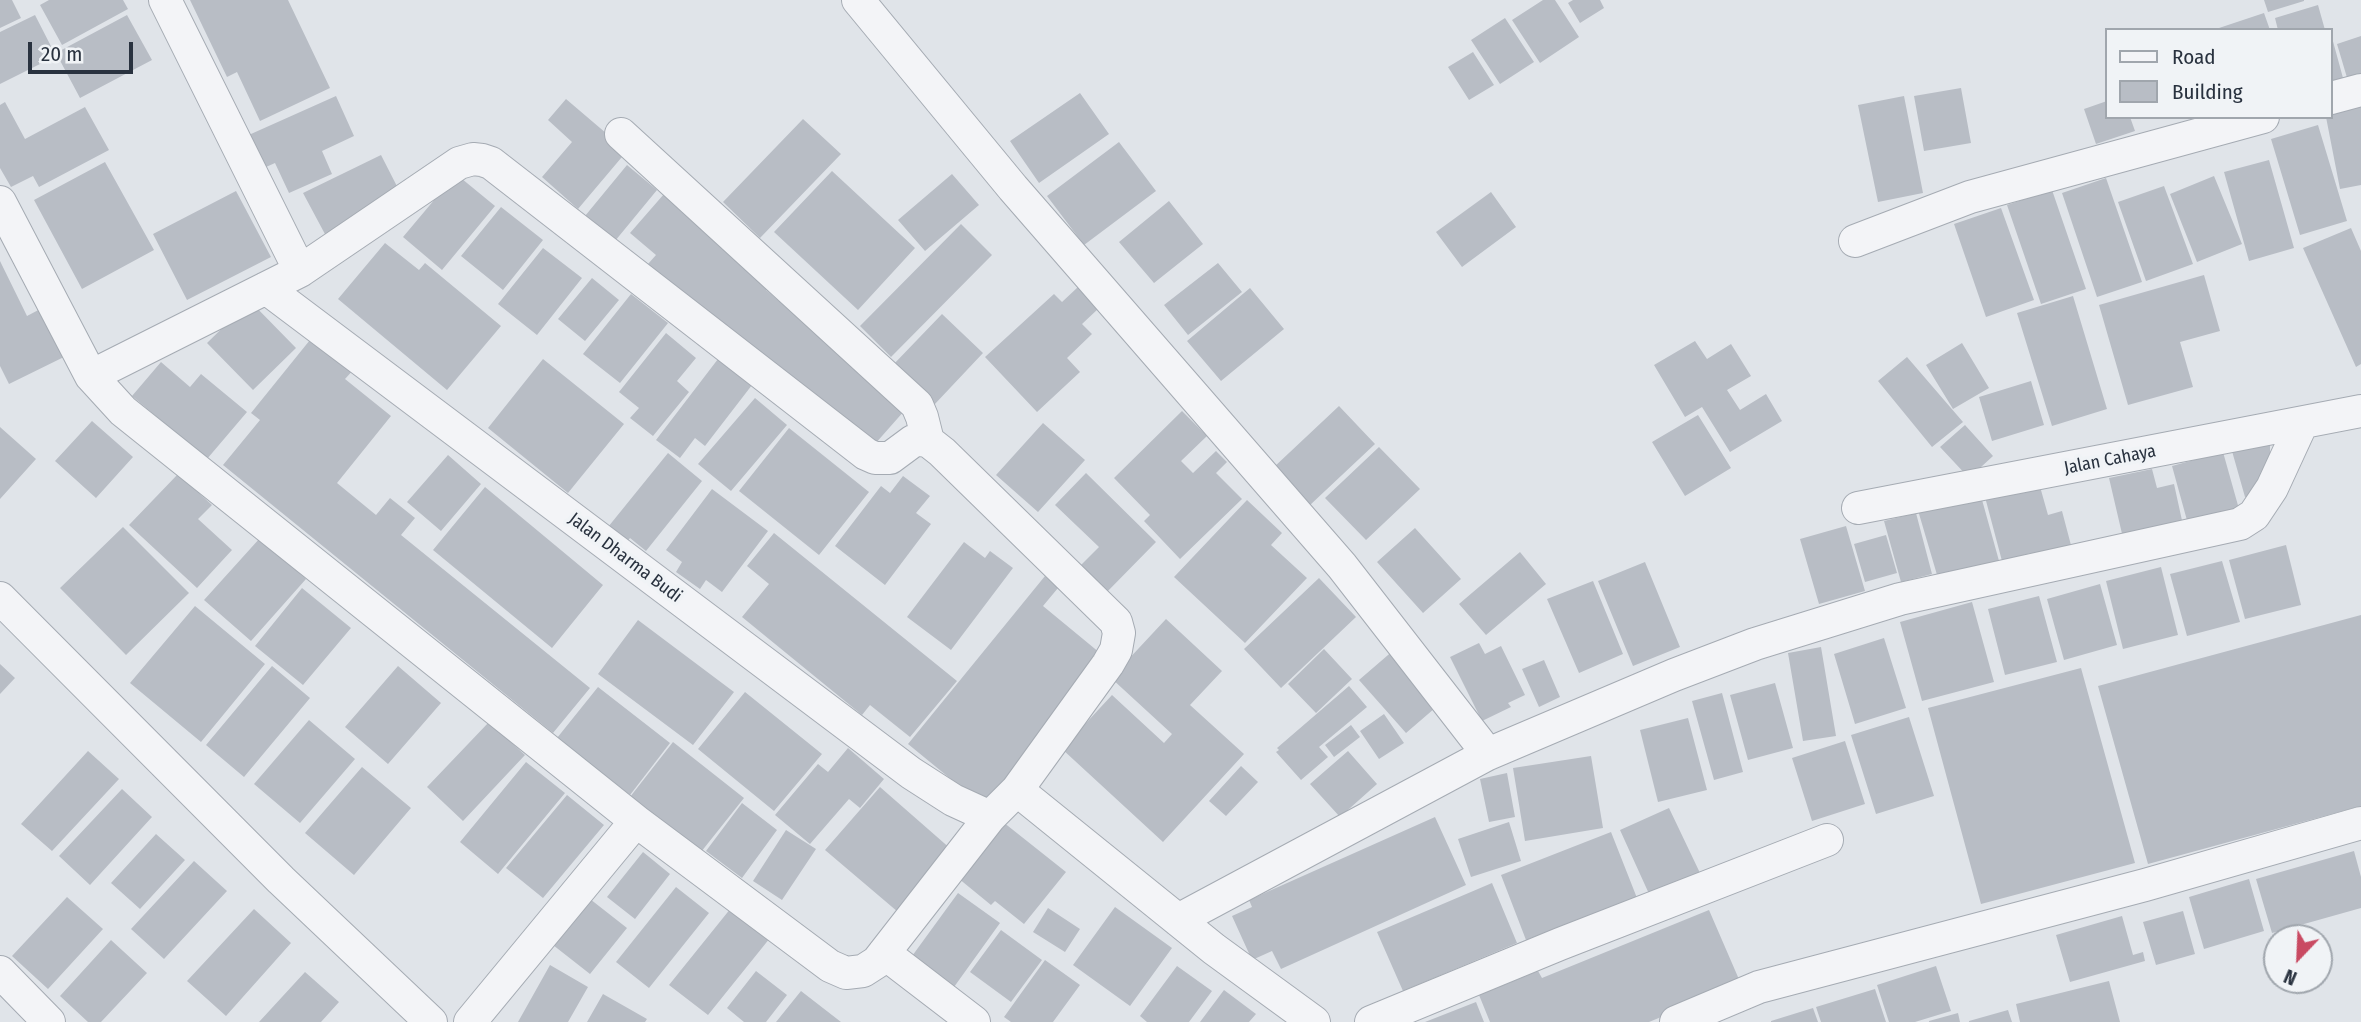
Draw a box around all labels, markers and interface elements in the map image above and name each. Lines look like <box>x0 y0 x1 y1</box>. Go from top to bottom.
scale bar <box>32 28 136 72</box>
legend <box>2106 28 2333 119</box>
text: 20 m <box>41 41 82 67</box>
text: Road <box>2172 44 2216 70</box>
text: Building <box>2172 79 2243 105</box>
street label: Jalan Cahaya <box>2062 441 2158 479</box>
street label: Jalan Dharma Budi <box>564 508 686 608</box>
north arrow <box>2263 924 2333 994</box>
text: N <box>2281 964 2300 990</box>

